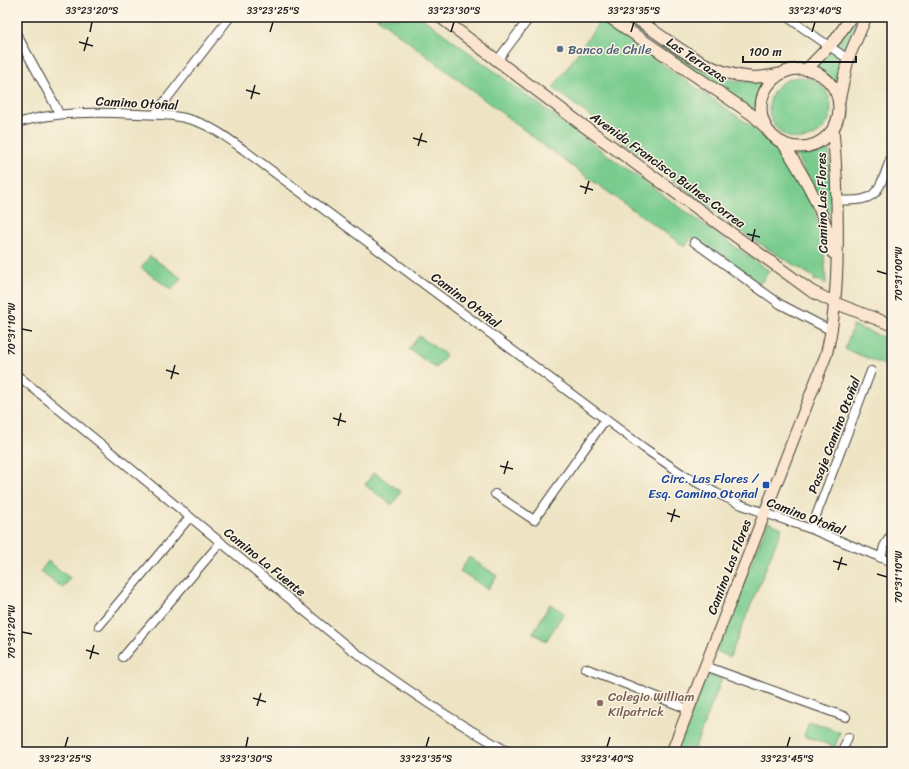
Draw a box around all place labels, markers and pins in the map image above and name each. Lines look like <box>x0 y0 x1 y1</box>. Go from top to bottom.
place label: Banco de Chile <box>568 38 652 61</box>
marker: Banco de Chile <box>555 44 565 54</box>
place label: Circ. Las Flores / Esq. Camino Otoñal <box>648 467 760 505</box>
marker: Circ. Las Flores / Esq. Camino Otoñal <box>761 480 771 490</box>
place label: Colegio William Kilpatrick <box>608 685 694 723</box>
marker: Colegio William Kilpatrick <box>595 698 605 708</box>

